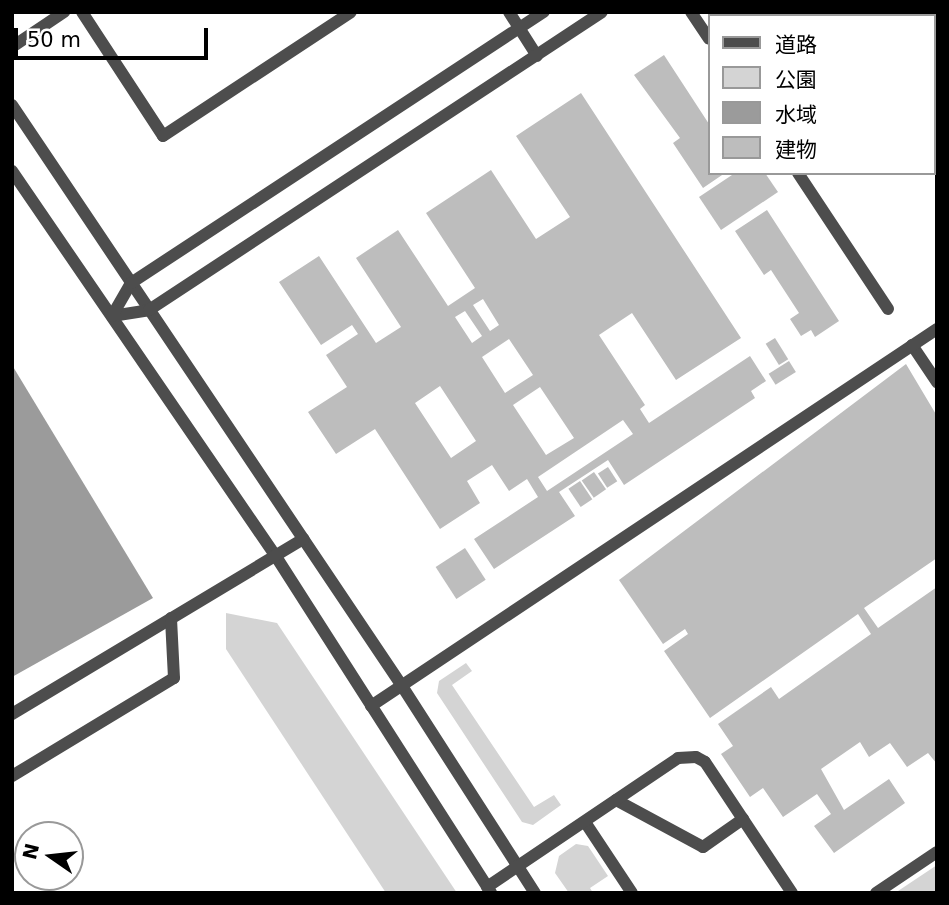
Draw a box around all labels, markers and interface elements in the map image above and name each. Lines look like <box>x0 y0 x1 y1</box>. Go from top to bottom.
scale bar <box>18 14 212 58</box>
legend <box>708 14 935 175</box>
text: 50 m <box>27 28 81 52</box>
text: 道路 <box>775 33 817 57</box>
text: 公園 <box>775 68 817 92</box>
text: 水域 <box>775 103 817 127</box>
text: 建物 <box>775 138 817 162</box>
north arrow <box>14 821 84 891</box>
text: N <box>18 841 43 862</box>

